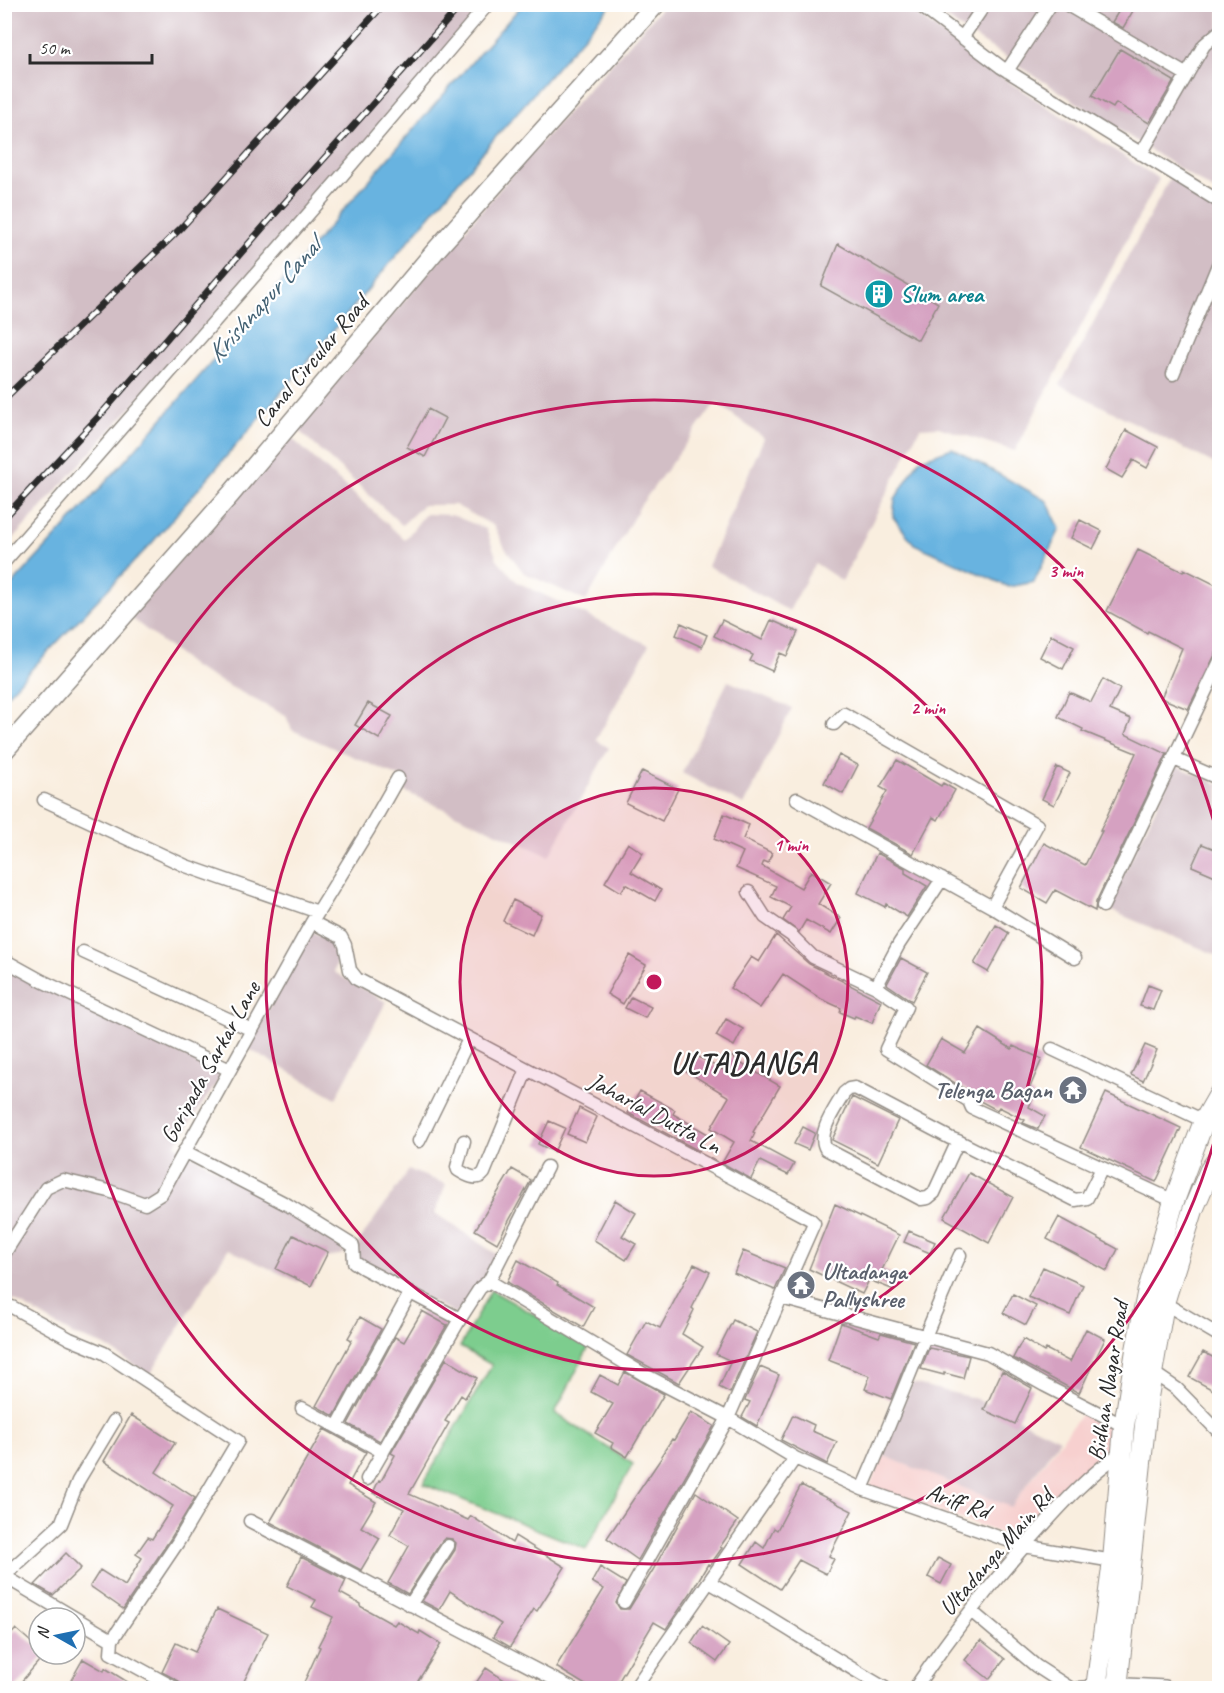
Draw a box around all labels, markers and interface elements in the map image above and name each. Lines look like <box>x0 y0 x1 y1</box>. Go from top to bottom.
scale bar <box>30 27 152 65</box>
text: 50 m <box>39 37 72 59</box>
water label: Krishnapur Canal <box>199 225 333 369</box>
building icon: Slum area <box>863 278 895 310</box>
place label: Slum area <box>900 279 986 309</box>
street label: Canal Circular Road <box>247 286 377 433</box>
text: 3 min <box>1049 560 1084 582</box>
text: 2 min <box>911 697 946 719</box>
text: 1 min <box>774 834 809 856</box>
centre of rings <box>644 972 664 992</box>
street label: Goripada Sarkar Lane <box>153 974 268 1148</box>
district label: ULTADANGA <box>670 1044 819 1082</box>
street label: Jaharlal Dutta Ln <box>583 1065 727 1161</box>
temple icon: Telenga Bagan <box>1057 1074 1089 1106</box>
place label: Telenga Bagan <box>934 1075 1053 1105</box>
place label: Ultadanga Pallyshree <box>822 1256 908 1314</box>
temple icon: Ultadanga Pallyshree <box>785 1269 817 1301</box>
street label: Bidhan Nagar Road <box>1081 1296 1136 1463</box>
street label: Ariff Rd <box>922 1476 997 1527</box>
street label: Ultadanga Main Rd <box>933 1479 1062 1622</box>
north arrow <box>27 1606 87 1666</box>
text: N <box>33 1624 54 1640</box>

